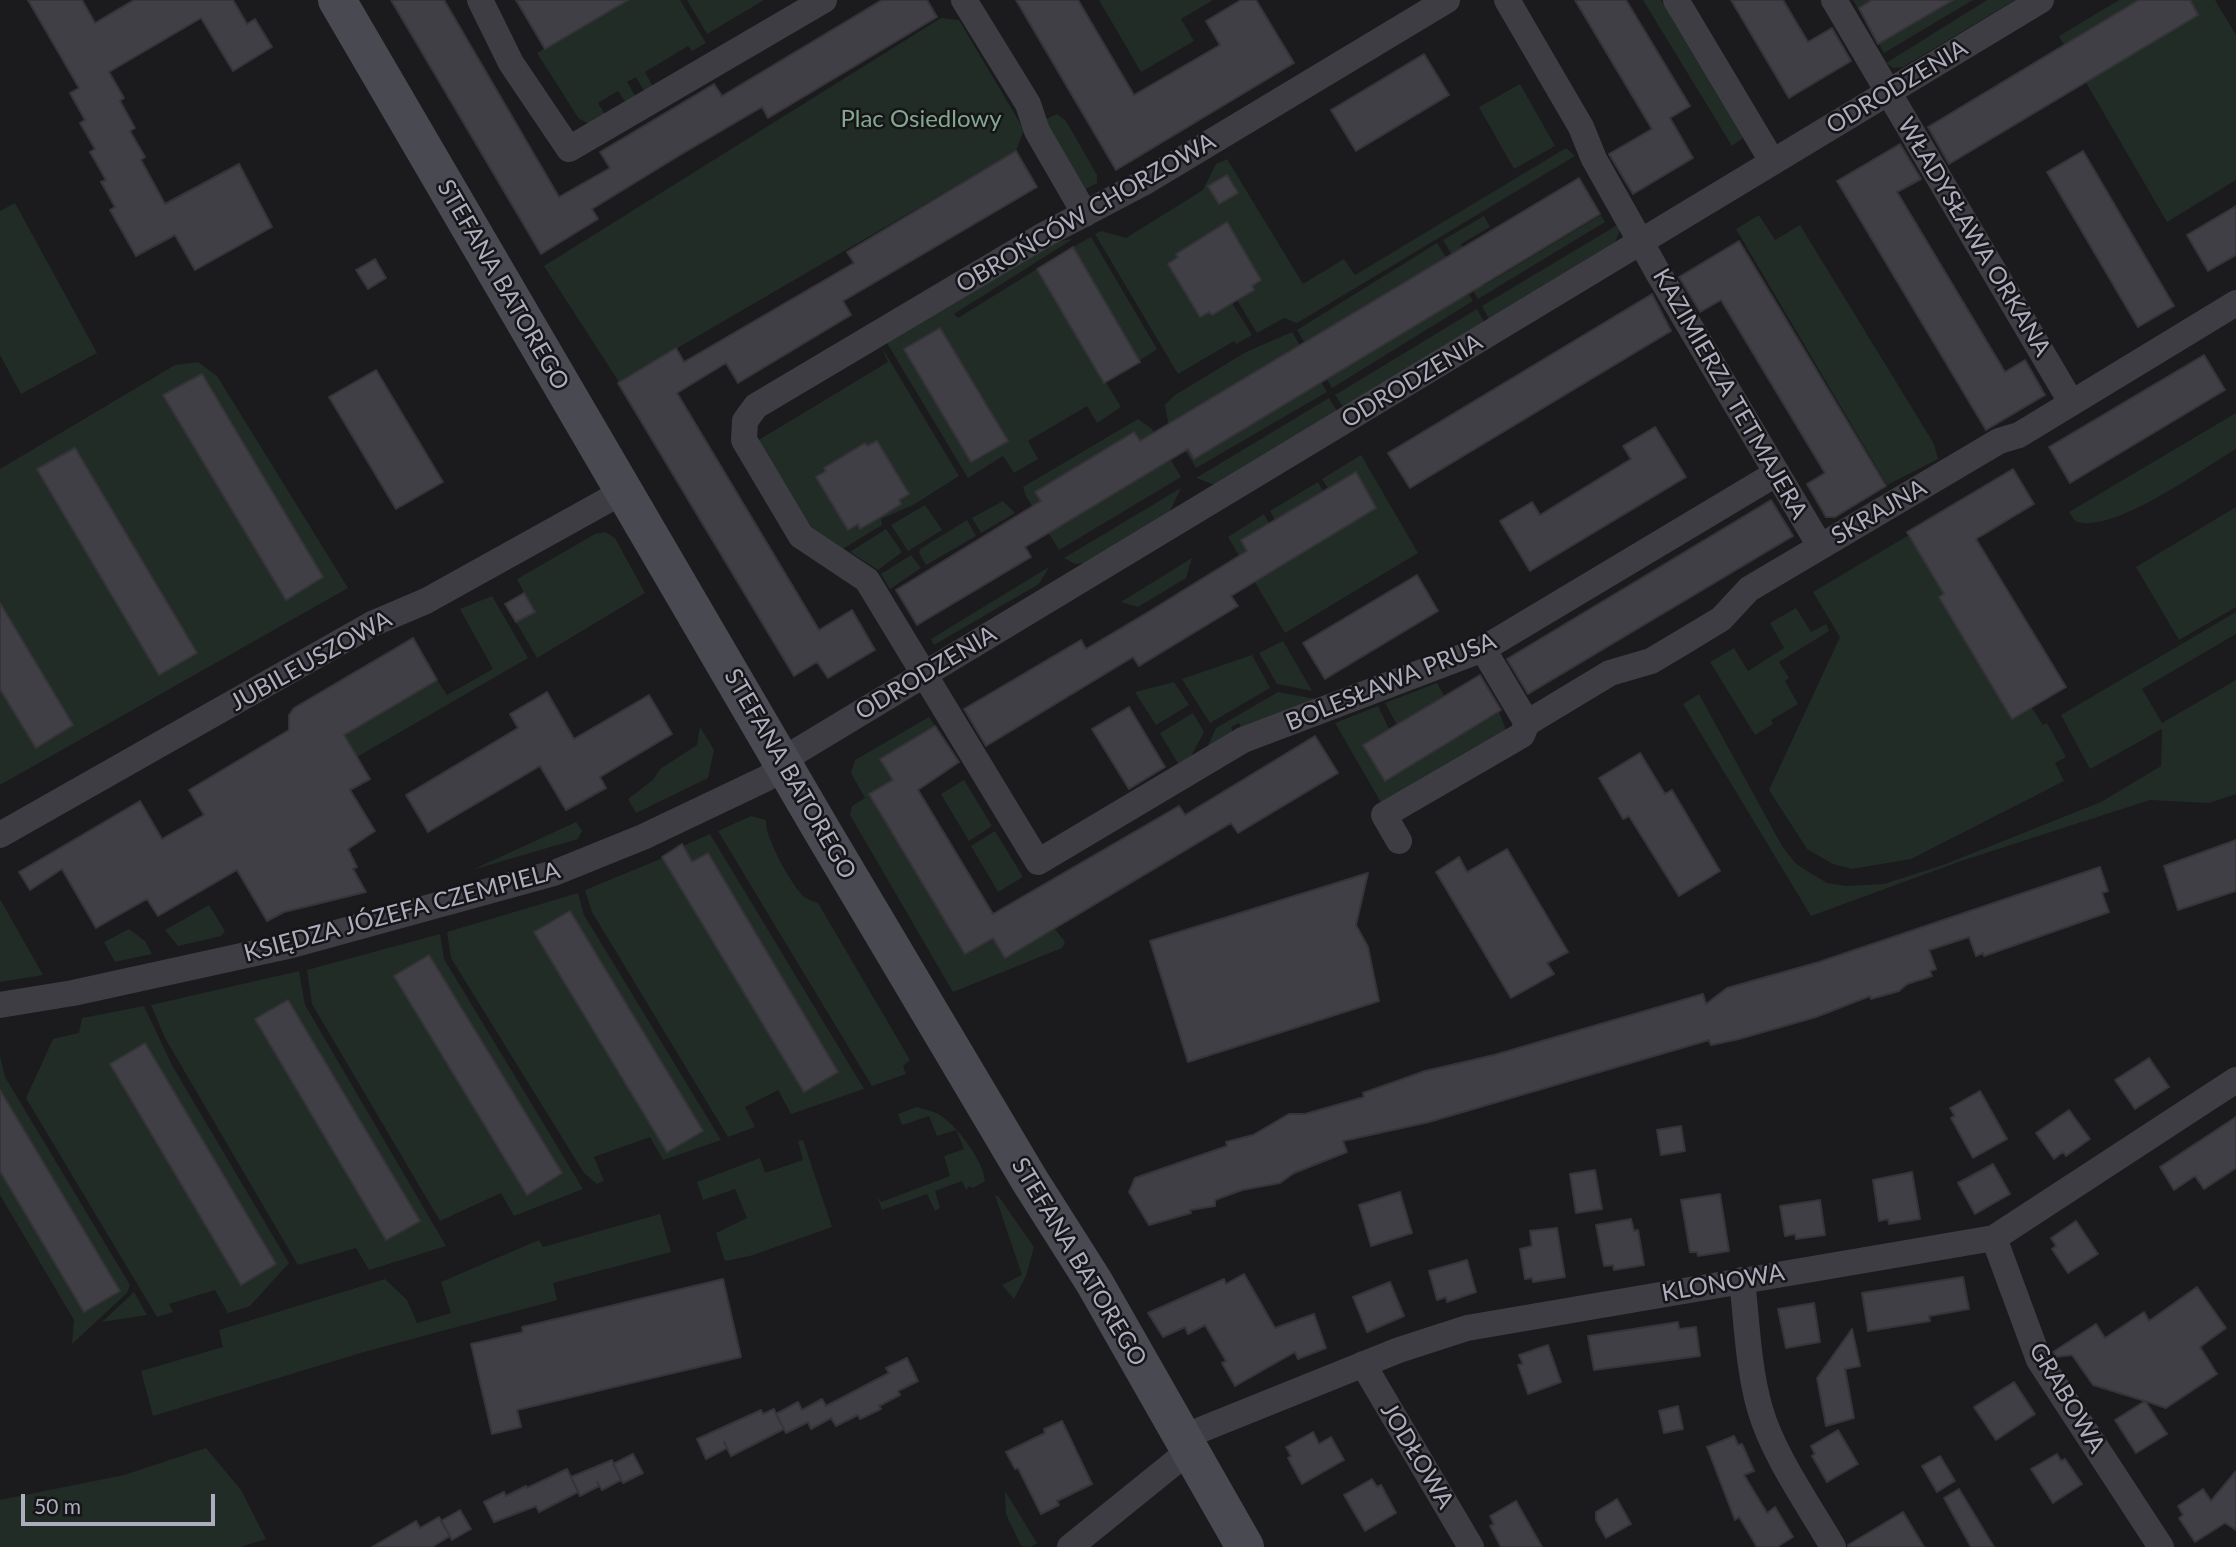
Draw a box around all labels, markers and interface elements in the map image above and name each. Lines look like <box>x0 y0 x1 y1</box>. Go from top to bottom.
street label: ODRODZENIA <box>1821 34 1973 140</box>
park label: Plac Osiedlowy <box>840 105 1002 133</box>
street label: WŁADYSŁAWA ORKANA <box>1891 112 2057 362</box>
street label: OBROŃCÓW CHORZOWA <box>951 127 1221 299</box>
street label: STEFANA BATOREGO <box>431 175 575 395</box>
street label: KAZIMIERZA TETMAJERA <box>1647 264 1813 524</box>
street label: ODRODZENIA <box>1336 328 1488 434</box>
street label: SKRAJNA <box>1826 473 1932 551</box>
street label: JUBILEUSZOWA <box>225 605 397 717</box>
street label: ODRODZENIA <box>850 620 1002 726</box>
street label: BOLESŁAWA PRUSA <box>1282 627 1500 737</box>
street label: STEFANA BATOREGO <box>718 664 862 884</box>
street label: KSIĘDZA JÓZEFA CZEMPIELA <box>241 856 563 968</box>
street label: STEFANA BATOREGO <box>1005 1153 1153 1371</box>
street label: KLONOWA <box>1659 1258 1787 1308</box>
street label: GRABOWA <box>2023 1338 2111 1458</box>
street label: JODŁOWA <box>1374 1398 1460 1514</box>
scale bar <box>24 1480 219 1524</box>
text: 50 m <box>34 1493 81 1518</box>

